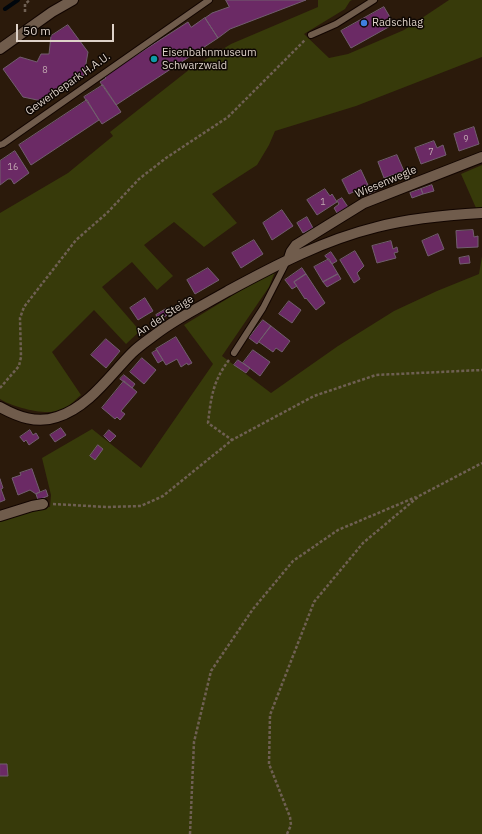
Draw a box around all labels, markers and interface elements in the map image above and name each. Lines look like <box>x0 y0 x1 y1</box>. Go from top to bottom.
scale bar <box>18 16 116 42</box>
place label: Radschlag <box>372 16 423 30</box>
marker: Radschlag <box>359 18 369 28</box>
text: 50 m <box>23 23 51 38</box>
place label: Eisenbahnmuseum Schwarzwald <box>162 46 257 72</box>
street label: Gewerbepark H.A.U. <box>23 50 113 118</box>
marker: Eisenbahnmuseum Schwarzwald <box>149 54 159 64</box>
house number: 8 <box>42 65 48 75</box>
house number: 9 <box>463 134 469 144</box>
house number: 7 <box>428 147 434 157</box>
house number: 16 <box>8 162 18 172</box>
street label: Wiesenwegle <box>353 163 419 201</box>
house number: 1 <box>320 197 326 207</box>
street label: An der Steige <box>134 293 196 339</box>

